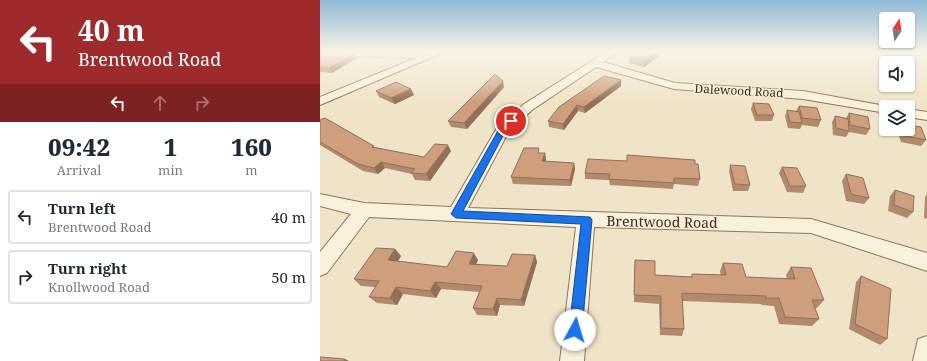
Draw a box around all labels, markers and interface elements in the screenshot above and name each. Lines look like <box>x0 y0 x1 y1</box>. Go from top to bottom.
text: 40 m <box>78 11 145 49</box>
north arrow <box>879 12 915 48</box>
map controls <box>879 12 915 136</box>
icon: left <box>12 16 64 68</box>
text: Brentwood Road <box>78 47 221 71</box>
button: sound <box>879 56 915 92</box>
street label: Dalewood Road <box>694 80 785 101</box>
icon: left <box>107 92 129 114</box>
icon: ahead <box>149 92 171 114</box>
icon: right <box>191 92 213 114</box>
button: layers <box>879 100 915 136</box>
pin <box>494 104 528 138</box>
icon: arrive <box>500 110 522 132</box>
text: 09:42 <box>48 130 110 163</box>
text: 1 <box>164 130 177 163</box>
text: 160 <box>231 130 272 163</box>
text: Arrival <box>57 161 101 179</box>
text: min <box>158 161 183 179</box>
text: m <box>245 161 258 179</box>
text: Turn left <box>48 198 116 218</box>
icon: left <box>14 206 36 228</box>
text: 40 m <box>271 207 306 227</box>
street label: Brentwood Road <box>606 211 718 232</box>
text: Brentwood Road <box>48 218 151 236</box>
text: Turn right <box>48 258 127 278</box>
icon: right <box>14 266 36 288</box>
text: 50 m <box>271 267 306 287</box>
text: Knollwood Road <box>48 278 150 296</box>
position arrow <box>554 309 596 351</box>

